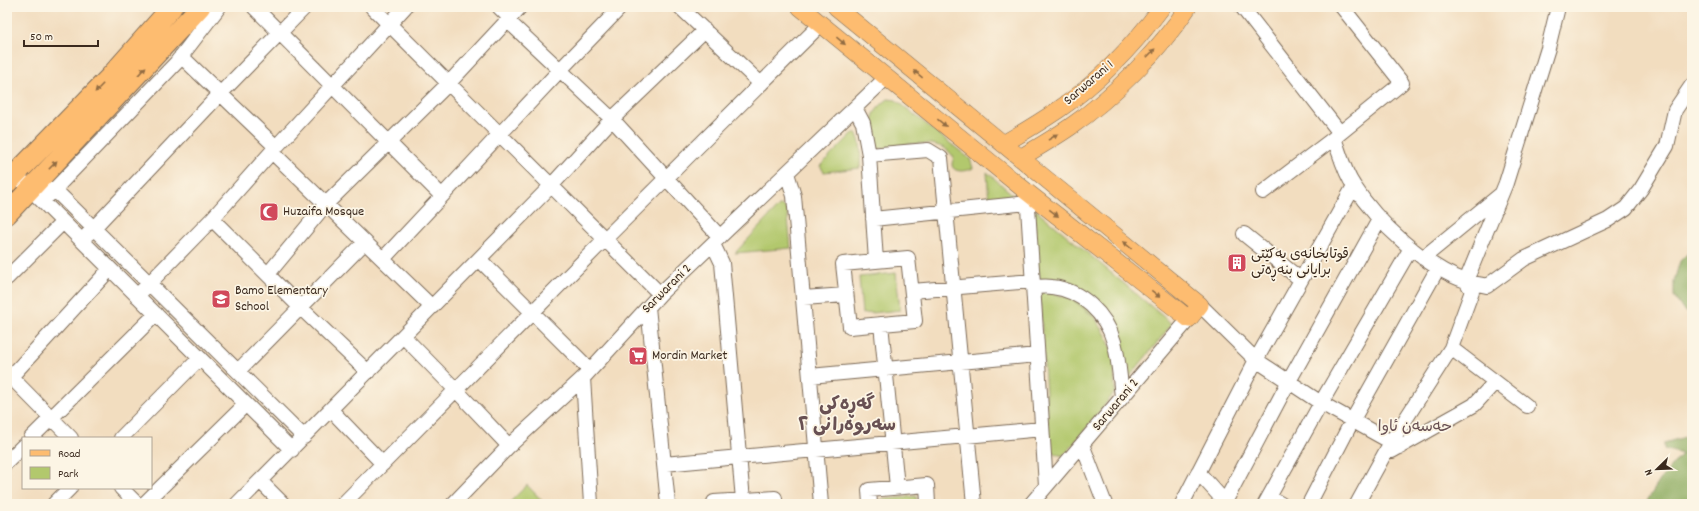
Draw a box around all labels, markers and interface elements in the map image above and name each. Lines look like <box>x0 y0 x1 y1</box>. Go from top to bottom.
scale bar <box>24 22 98 48</box>
text: 50 m <box>30 29 53 46</box>
one-way arrow <box>836 36 846 45</box>
one-way arrow <box>1146 48 1156 58</box>
street label: Sarwarani 1 <box>1060 56 1118 110</box>
one-way arrow <box>137 66 147 76</box>
one-way arrow <box>912 70 923 79</box>
one-way arrow <box>95 83 104 93</box>
one-way arrow <box>936 119 947 128</box>
one-way arrow <box>1047 134 1059 141</box>
one-way arrow <box>48 160 58 170</box>
mosque icon: Huzaifa Mosque <box>258 201 280 223</box>
place label: Huzaifa Mosque <box>283 202 364 222</box>
one-way arrow <box>1049 209 1060 218</box>
one-way arrow <box>1121 241 1132 250</box>
place label: قوتابخانەی یەکێتی برایانی بنەڕەتی <box>1251 245 1349 282</box>
building icon: قوتابخانەی یەکێتی برایانی بنەڕەتی <box>1226 252 1248 274</box>
street label: Sarwarani 2 <box>637 259 697 319</box>
place label: Bamo Elementary School <box>235 281 328 317</box>
school or university icon: Bamo Elementary School <box>210 288 232 310</box>
one-way arrow <box>1151 289 1162 298</box>
supermarket icon: Mordin Market <box>627 345 649 367</box>
place label: Mordin Market <box>652 346 727 366</box>
street label: Sarwarani 2 <box>1088 374 1144 436</box>
district label: گەڕەکی سەروەرانی ٢ <box>798 392 896 439</box>
district label: حەسەن ئاوا <box>1378 416 1452 439</box>
legend <box>22 437 152 489</box>
text: Road <box>58 446 80 463</box>
north arrow <box>1637 449 1677 489</box>
text: Park <box>58 466 79 483</box>
text: N <box>1641 466 1658 478</box>

